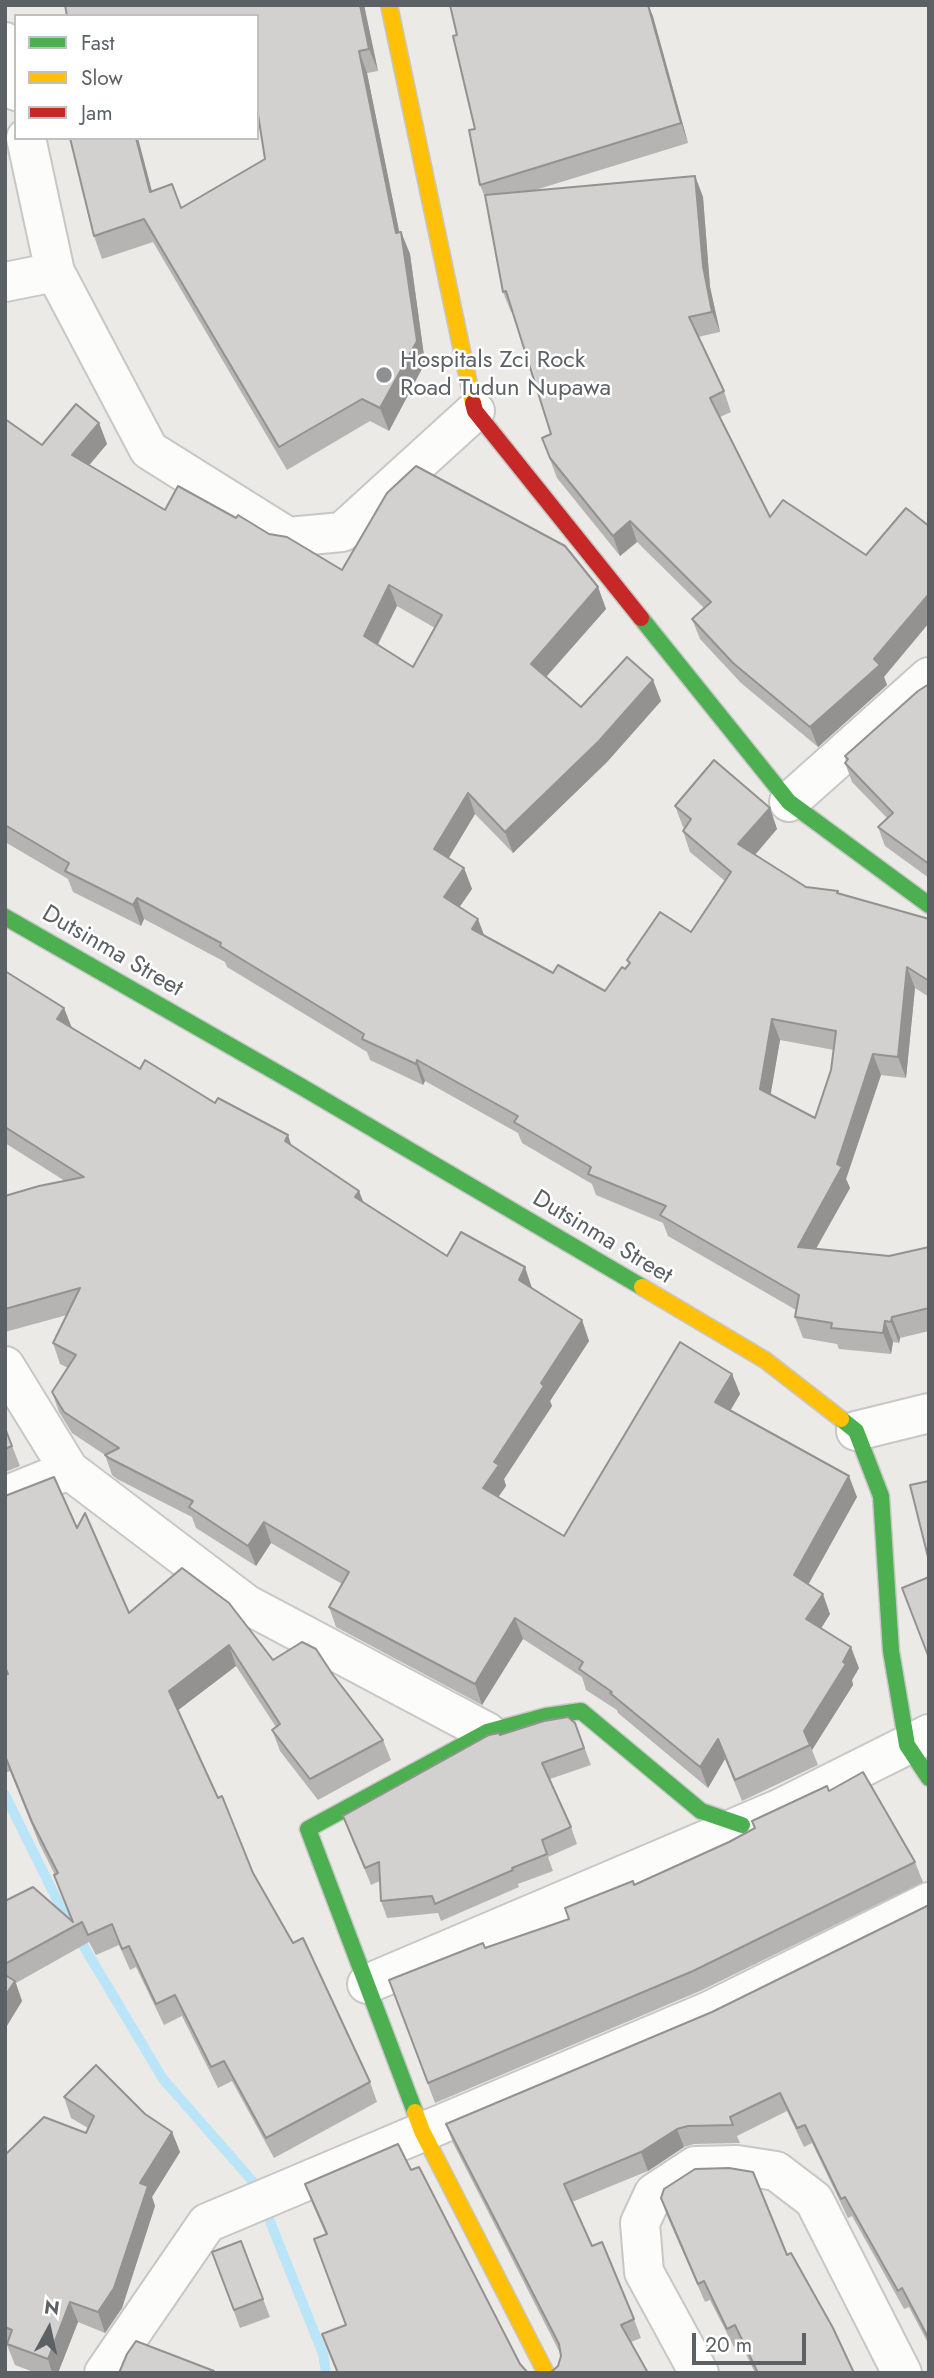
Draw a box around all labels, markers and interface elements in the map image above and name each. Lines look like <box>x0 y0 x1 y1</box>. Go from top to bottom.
legend <box>14 14 259 140</box>
text: Fast <box>81 28 114 58</box>
text: Slow <box>81 63 123 93</box>
text: Jam <box>81 98 113 128</box>
place label: Hospitals Zci Rock Road Tudun Nupawa <box>400 347 611 403</box>
marker: Hospitals Zci Rock Road Tudun Nupawa <box>374 365 394 385</box>
street label: Dutsinma Street <box>36 900 188 1004</box>
street label: Dutsinma Street <box>527 1185 677 1291</box>
text: N <box>43 2293 61 2322</box>
north arrow <box>14 2294 84 2364</box>
scale bar <box>696 2318 810 2362</box>
text: 20 m <box>705 2330 752 2360</box>

